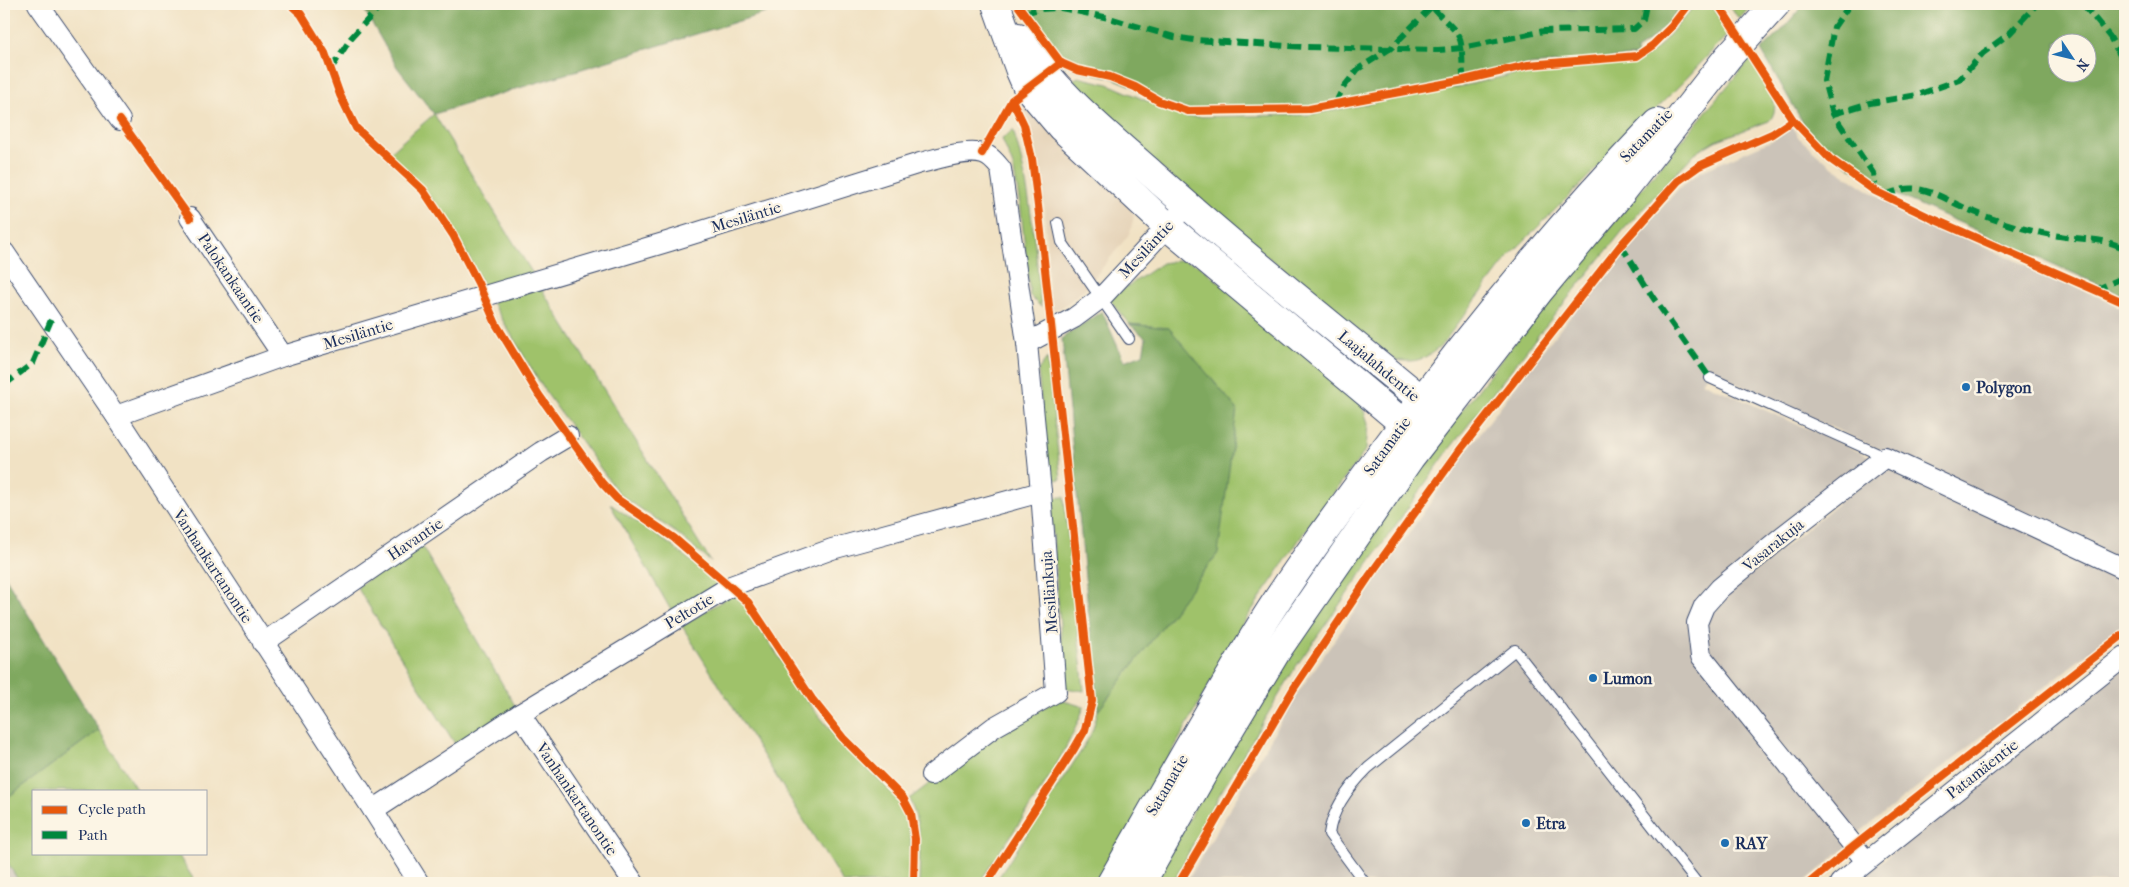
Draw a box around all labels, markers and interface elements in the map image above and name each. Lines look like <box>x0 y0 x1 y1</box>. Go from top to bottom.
north arrow <box>2046 32 2096 82</box>
text: N <box>2072 56 2092 75</box>
street label: Satamatie <box>1616 104 1676 166</box>
street label: Mesiläntie <box>709 197 783 237</box>
street label: Mesiläntie <box>1114 216 1178 282</box>
street label: Palokankaantie <box>194 229 268 327</box>
street label: Mesiläntie <box>321 314 395 354</box>
street label: Laajalahdentie <box>1334 326 1424 406</box>
place label: Polygon <box>1976 378 2032 398</box>
marker: Polygon <box>1960 381 1972 393</box>
street label: Satamatie <box>1359 413 1415 479</box>
street label: Vanhankartanontie <box>169 505 257 627</box>
street label: Havantie <box>384 514 446 564</box>
street label: Vasarakuja <box>1738 514 1808 576</box>
street label: Mesilänkuja <box>1037 549 1061 634</box>
street label: Peltotie <box>661 589 717 633</box>
place label: Lumon <box>1603 669 1653 688</box>
marker: Lumon <box>1587 672 1599 684</box>
street label: Patamäentie <box>1942 735 2022 803</box>
street label: Vanhankartanontie <box>532 738 622 859</box>
street label: Satamatie <box>1142 751 1192 819</box>
legend <box>32 790 208 854</box>
text: Cycle path <box>78 800 146 818</box>
place label: Etra <box>1536 814 1566 833</box>
marker: Etra <box>1520 817 1532 829</box>
text: Path <box>78 826 108 844</box>
place label: RAY <box>1735 834 1768 853</box>
marker: RAY <box>1719 837 1731 849</box>

